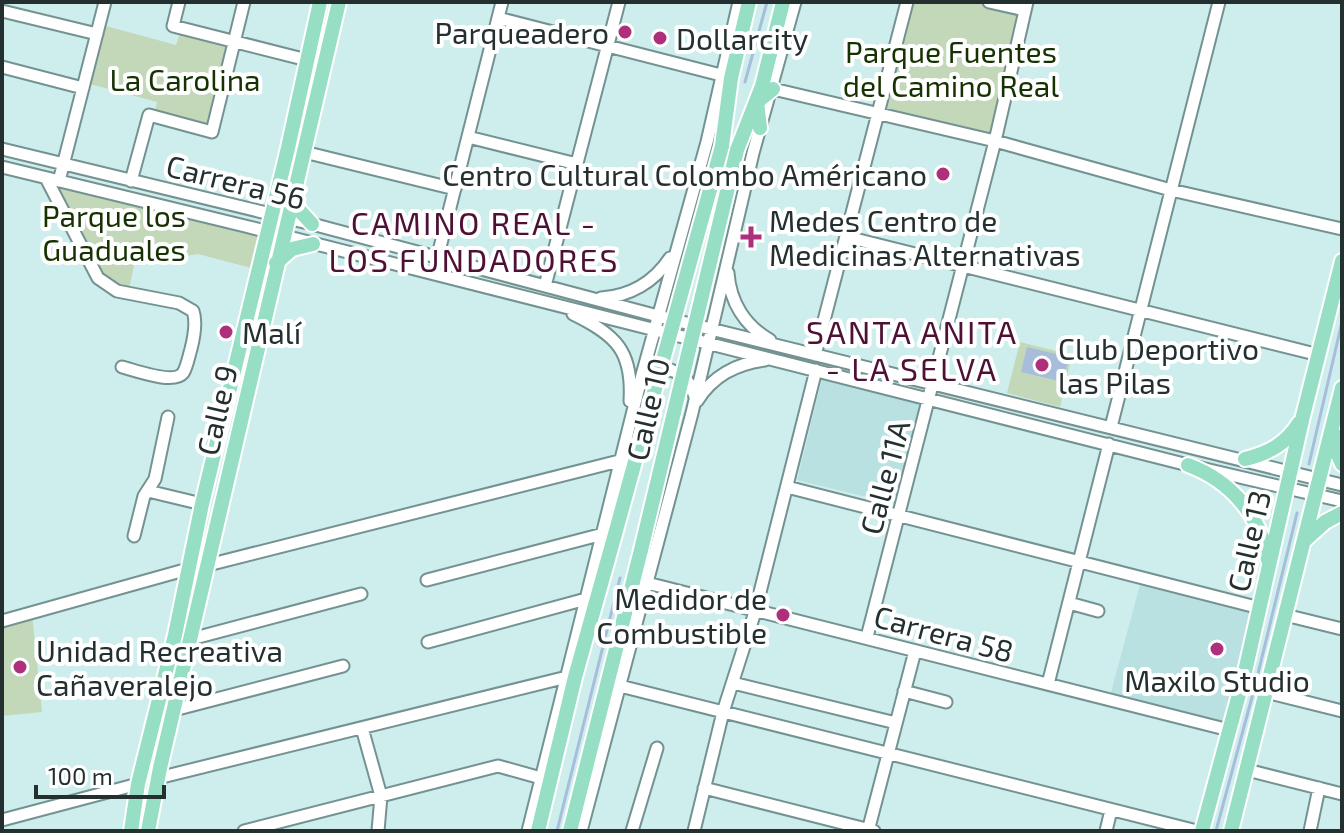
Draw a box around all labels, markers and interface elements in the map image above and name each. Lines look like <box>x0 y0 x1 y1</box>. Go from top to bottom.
place label: Parqueadero <box>434 14 609 50</box>
place label: Dollarcity <box>676 20 808 56</box>
marker: Parqueadero <box>616 23 634 41</box>
marker: Dollarcity <box>651 29 669 47</box>
park label: Parque Fuentes del Camino Real <box>843 33 1059 103</box>
park label: La Carolina <box>109 61 261 97</box>
street label: Carrera 56 <box>163 146 309 216</box>
place label: Centro Cultural Colombo Américano <box>442 156 927 192</box>
marker: Centro Cultural Colombo Américano <box>934 165 952 183</box>
park label: Parque los Guaduales <box>42 197 186 267</box>
place label: Medes Centro de Medicinas Alternativas <box>769 202 1080 272</box>
district label: CAMINO REAL - LOS FUNDADORES <box>329 203 619 278</box>
marker: Medes Centro de Medicinas Alternativas <box>740 226 762 248</box>
district label: SANTA ANITA - LA SELVA <box>806 312 1018 387</box>
place label: Malí <box>242 314 303 350</box>
marker: Malí <box>217 323 235 341</box>
place label: Club Deportivo las Pilas <box>1058 330 1259 400</box>
street label: Calle 10 <box>618 354 676 464</box>
marker: Club Deportivo las Pilas <box>1033 356 1051 374</box>
street label: Calle 9 <box>188 361 244 459</box>
street label: Calle 11A <box>852 416 917 538</box>
street label: Calle 13 <box>1219 487 1277 595</box>
place label: Medidor de Combustible <box>596 580 767 650</box>
street label: Carrera 58 <box>870 597 1018 669</box>
marker: Medidor de Combustible <box>774 606 792 624</box>
place label: Unidad Recreativa Cañaveralejo <box>36 632 283 702</box>
marker: Maxilo Studio <box>1208 640 1226 658</box>
marker: Unidad Recreativa Cañaveralejo <box>11 658 29 676</box>
place label: Maxilo Studio <box>1124 662 1310 698</box>
scale bar <box>36 749 164 799</box>
text: 100 m <box>48 761 113 790</box>

